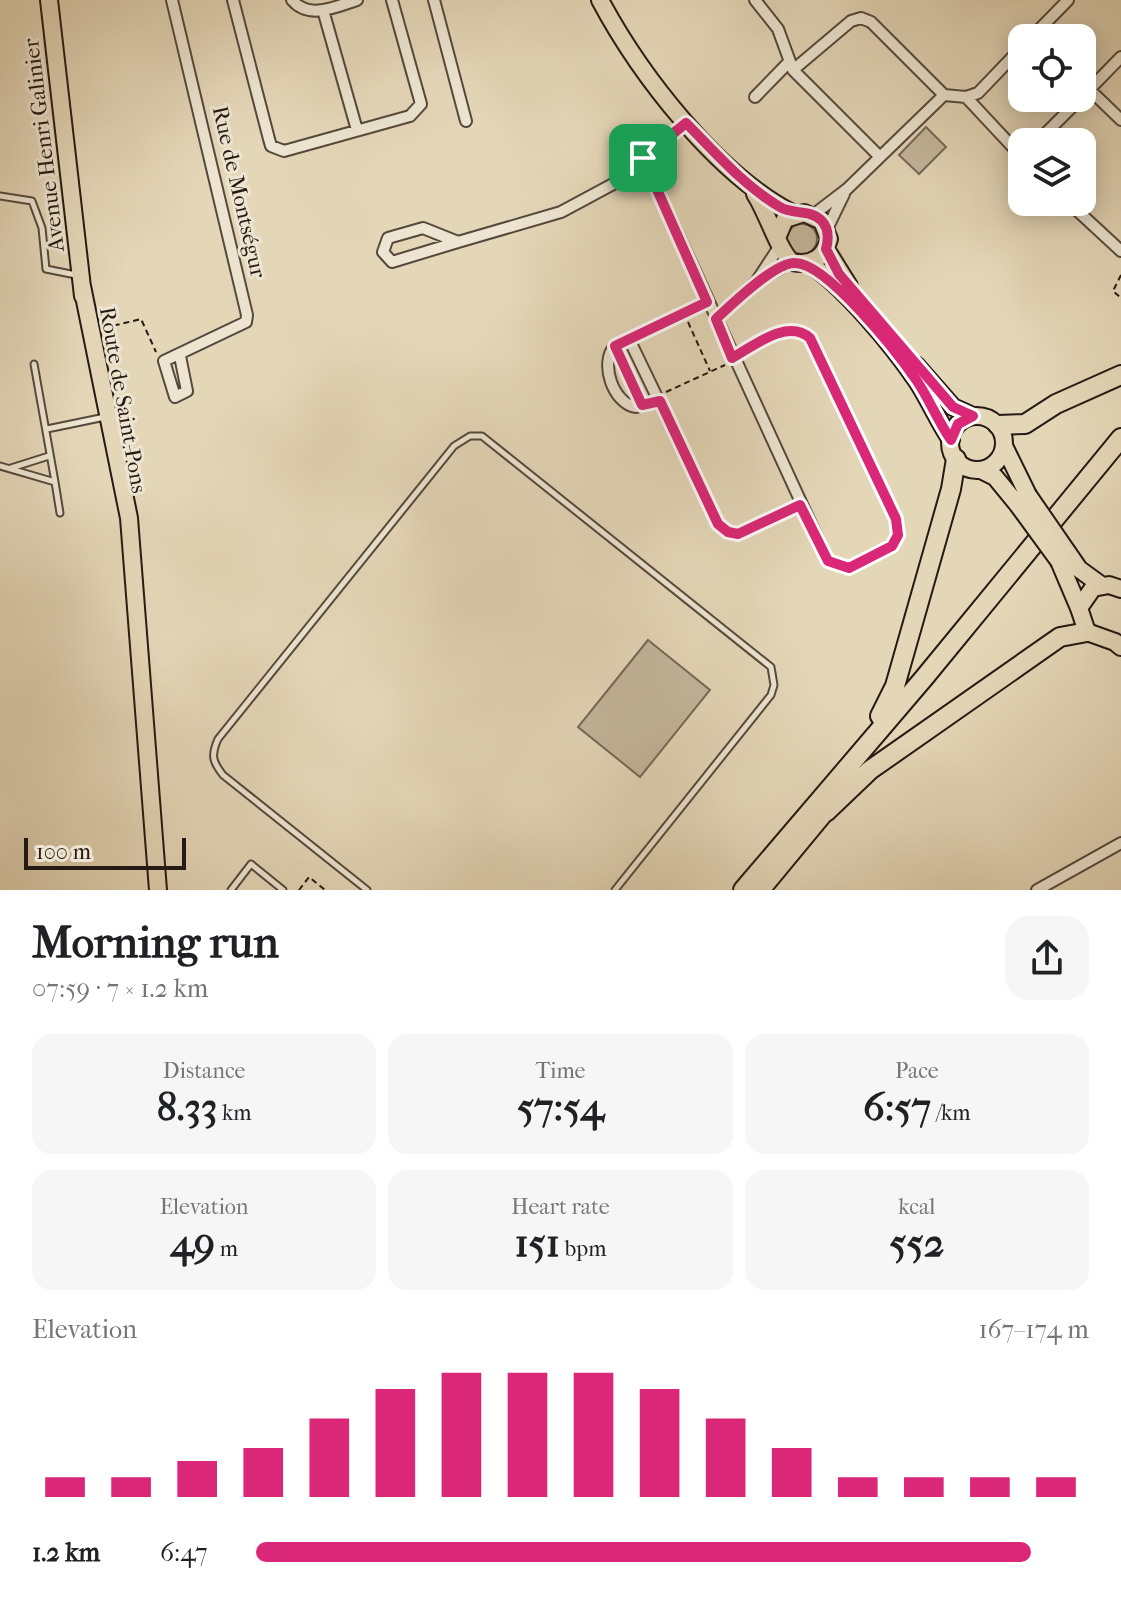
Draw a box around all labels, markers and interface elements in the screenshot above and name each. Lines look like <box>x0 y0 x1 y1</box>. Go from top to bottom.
map controls <box>1008 24 1096 216</box>
button: locate <box>1008 24 1096 112</box>
street label: Avenue Henri Galinier <box>18 36 70 254</box>
street label: Rue de Montségur <box>207 104 272 281</box>
pin <box>609 124 677 192</box>
button: layers <box>1008 128 1096 216</box>
icon: arrive <box>621 136 665 180</box>
street label: Route de Saint-Pons <box>94 305 152 495</box>
scale bar <box>24 834 186 870</box>
text: 100 m <box>36 839 91 865</box>
button: share <box>1005 916 1089 1000</box>
text: Morning run <box>32 917 279 968</box>
text: 07:59 · 7 × 1.2 km <box>32 973 208 1004</box>
text: Distance <box>163 1058 246 1084</box>
text: Time <box>535 1058 585 1084</box>
text: Pace <box>895 1058 939 1084</box>
text: 8.33 <box>157 1084 217 1130</box>
text: 57:54 <box>517 1084 604 1130</box>
text: 6:57 <box>863 1084 931 1130</box>
text: km <box>217 1100 252 1126</box>
text: /km <box>931 1100 971 1126</box>
text: Elevation <box>160 1194 249 1220</box>
text: Heart rate <box>511 1194 610 1220</box>
text: kcal <box>898 1194 935 1220</box>
text: 49 <box>170 1220 215 1266</box>
text: 151 <box>514 1220 560 1266</box>
text: 552 <box>889 1220 944 1266</box>
text: m <box>215 1236 238 1262</box>
text: bpm <box>560 1236 607 1262</box>
text: Elevation <box>32 1314 137 1345</box>
text: 167–174 m <box>978 1314 1089 1345</box>
text: 1.2 km <box>32 1537 100 1568</box>
text: 6:47 <box>160 1537 208 1568</box>

